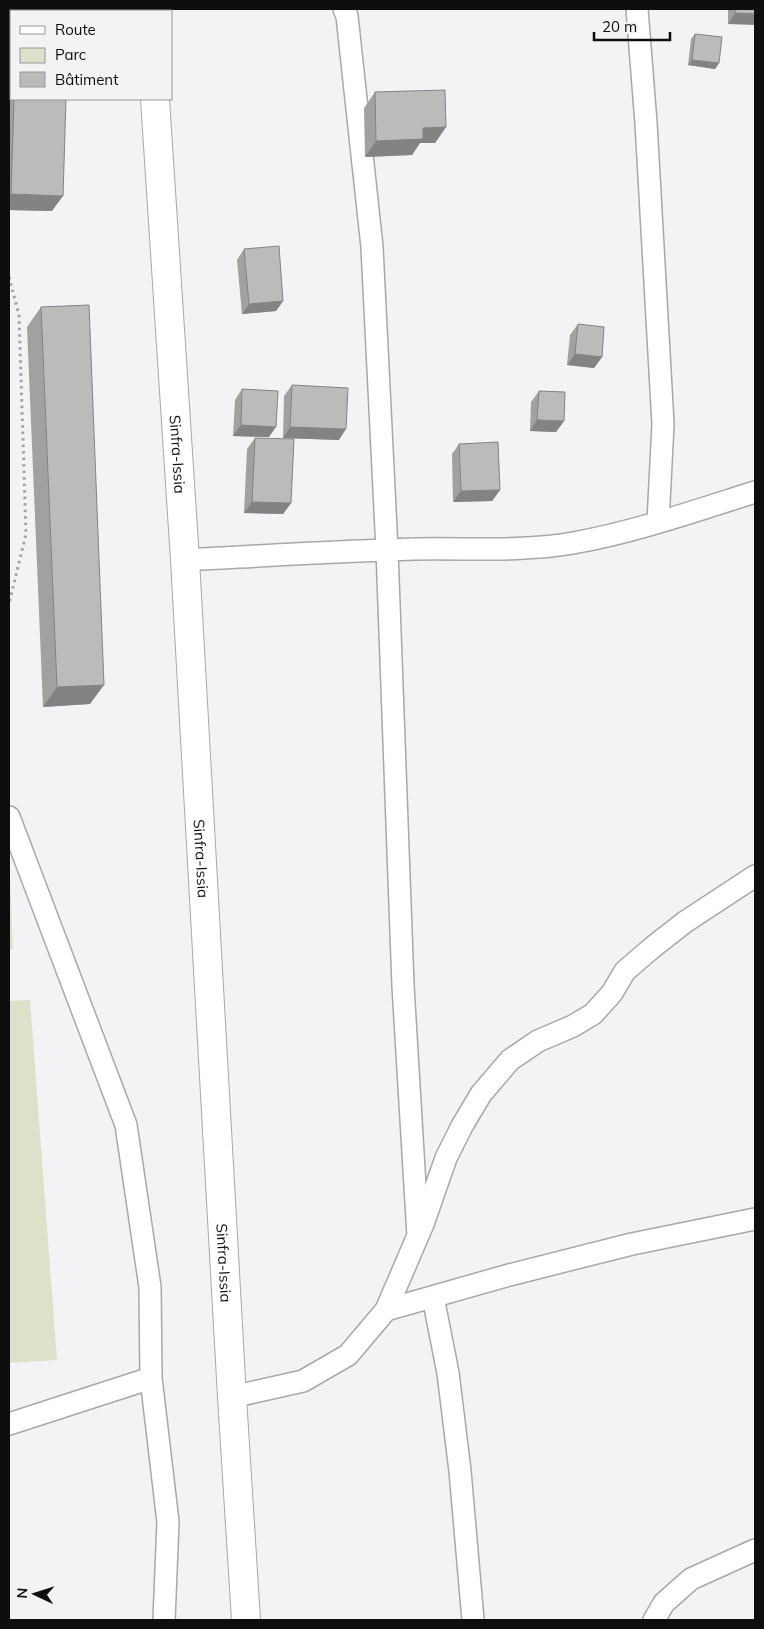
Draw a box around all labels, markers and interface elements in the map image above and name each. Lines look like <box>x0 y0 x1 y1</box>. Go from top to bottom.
legend <box>10 10 172 100</box>
scale bar <box>594 10 670 42</box>
text: 20 m <box>602 17 637 36</box>
text: Route <box>55 20 96 39</box>
text: Parc <box>55 45 86 64</box>
text: Bâtiment <box>55 70 118 89</box>
street label: Sinfra-Issia <box>166 414 190 494</box>
street label: Sinfra-Issia <box>190 819 213 899</box>
street label: Sinfra-Issia <box>213 1223 236 1303</box>
north arrow <box>10 1569 60 1619</box>
text: N <box>13 1587 31 1599</box>

